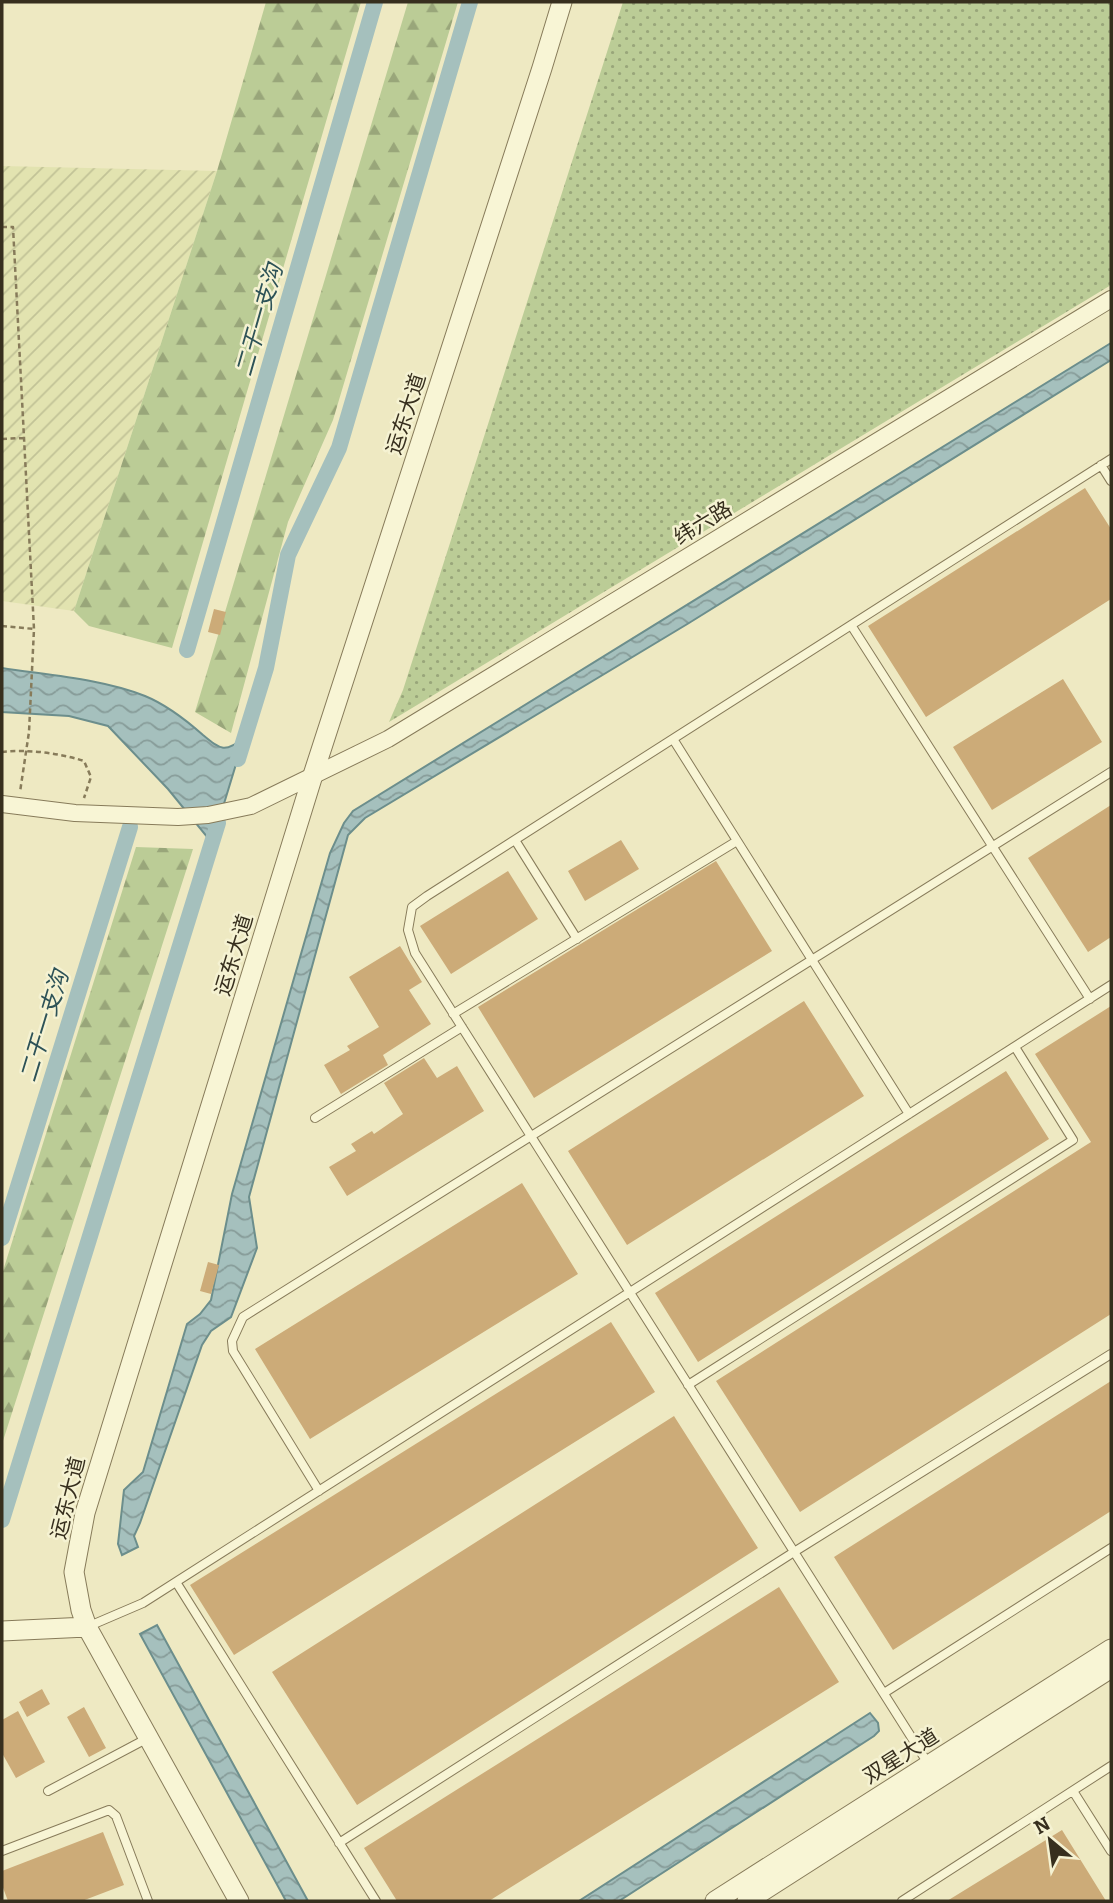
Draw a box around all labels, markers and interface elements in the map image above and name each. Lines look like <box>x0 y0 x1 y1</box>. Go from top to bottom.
water label: 二干一支沟 <box>230 258 289 379</box>
street label: 运东大道 <box>381 370 431 458</box>
street label: 纬六路 <box>669 496 737 550</box>
street label: 运东大道 <box>209 911 259 999</box>
water label: 二干一支沟 <box>14 964 75 1085</box>
street label: 运东大道 <box>45 1454 91 1542</box>
street label: 双星大道 <box>858 1723 944 1789</box>
north arrow <box>1015 1805 1085 1875</box>
text: N <box>1030 1812 1054 1839</box>

